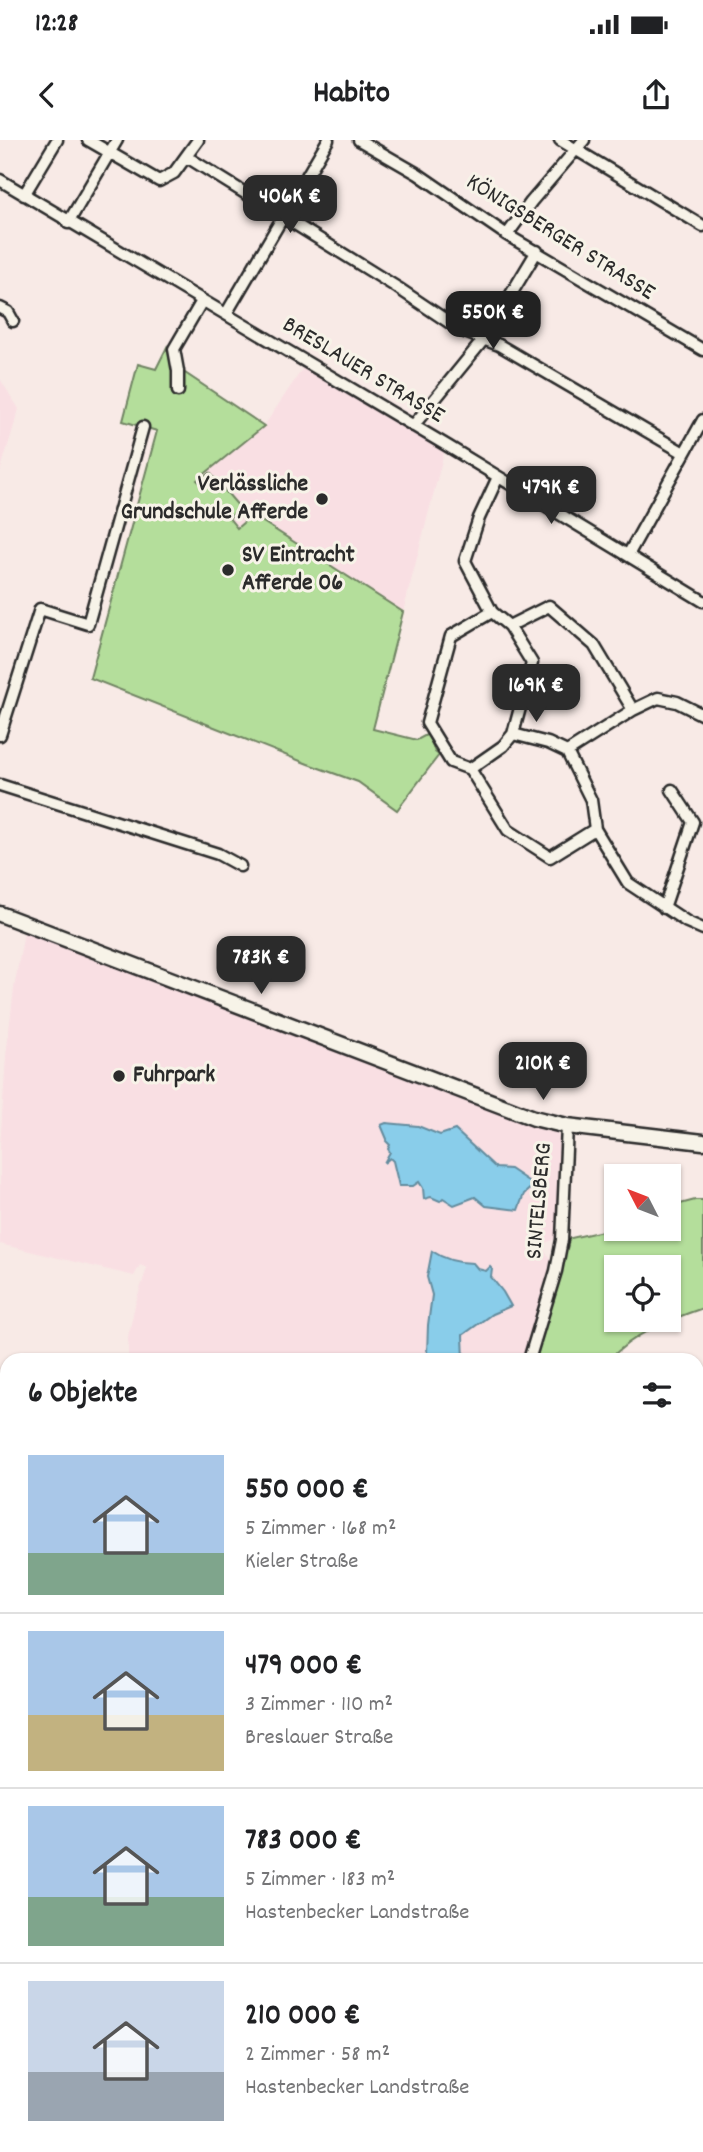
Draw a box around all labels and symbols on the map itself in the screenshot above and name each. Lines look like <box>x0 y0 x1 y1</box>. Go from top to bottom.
street label: KÖNIGSBERGER STRASSE <box>459 166 661 310</box>
pin: 406K € <box>233 176 347 235</box>
pin: 550K € <box>436 292 550 351</box>
street label: BRESLAUER STRASSE <box>275 309 451 433</box>
pin: 479K € <box>494 466 608 526</box>
place label: Verlässliche Grundschule Afferde <box>121 468 308 530</box>
marker: Verlässliche Grundschule Afferde <box>314 491 330 507</box>
place label: SV Eintracht Afferde 06 <box>242 539 355 601</box>
marker: SV Eintracht Afferde 06 <box>220 562 236 578</box>
pin: 169K € <box>479 664 593 724</box>
pin: 783K € <box>204 936 318 996</box>
pin: 210K € <box>486 1042 600 1102</box>
place label: Fuhrpark <box>133 1059 215 1093</box>
marker: Fuhrpark <box>111 1068 127 1084</box>
street label: SINTELSBERG <box>518 1141 562 1261</box>
north arrow <box>604 1164 681 1241</box>

